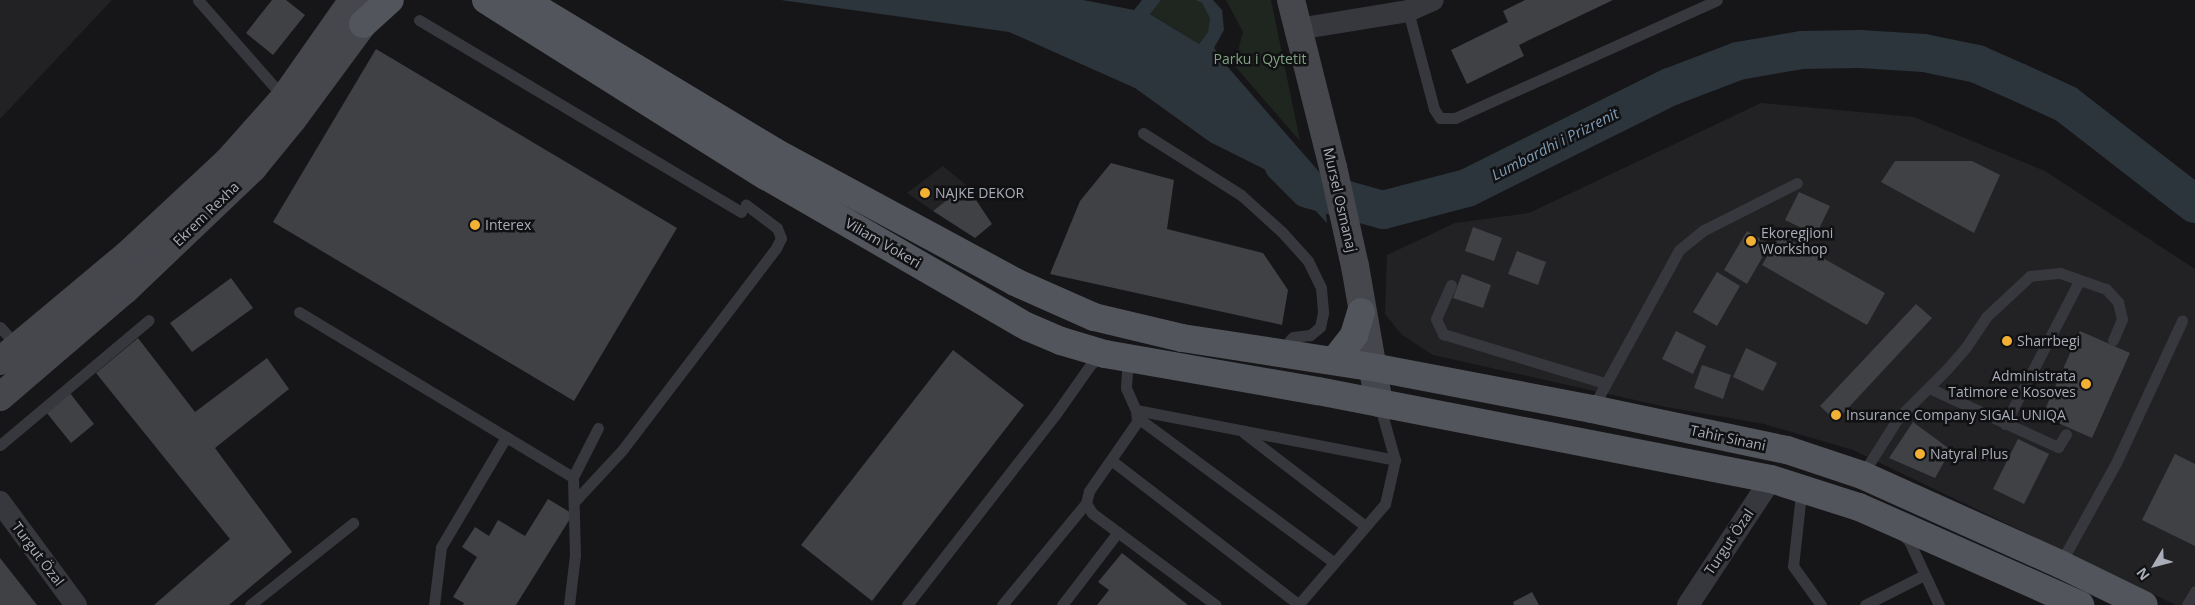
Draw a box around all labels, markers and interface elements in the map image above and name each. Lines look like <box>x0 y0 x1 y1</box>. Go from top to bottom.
park label: Parku i Qytetit <box>1214 51 1306 67</box>
water label: Lumbardhi i Prizrenit <box>1488 104 1622 184</box>
street label: Mursel Osmanaj <box>1320 146 1360 254</box>
street label: Ekrem Rexha <box>169 178 243 250</box>
place label: NAJKE DEKOR <box>935 185 1024 201</box>
marker: NAJKE DEKOR <box>919 187 931 199</box>
street label: Viliam Vokeri <box>842 215 924 271</box>
place label: Interex <box>485 217 531 233</box>
marker: Interex <box>469 219 481 231</box>
place label: Ekoregjioni Workshop <box>1761 225 1833 258</box>
marker: Ekoregjioni Workshop <box>1745 235 1757 247</box>
place label: Sharrbegi <box>2017 333 2080 349</box>
marker: Sharrbegi <box>2001 335 2013 347</box>
place label: Administrata Tatimore e Kosoves <box>1948 368 2076 401</box>
marker: Administrata Tatimore e Kosoves <box>2080 378 2092 390</box>
place label: Insurance Company SIGAL UNIQA <box>1846 407 2066 423</box>
marker: Insurance Company SIGAL UNIQA <box>1830 409 1842 421</box>
street label: Tahir Sinani <box>1689 422 1767 454</box>
place label: Natyral Plus <box>1930 446 2008 462</box>
marker: Natyral Plus <box>1914 448 1926 460</box>
street label: Turgut Özal <box>1701 506 1757 578</box>
street label: Turgut Özal <box>9 519 67 589</box>
north arrow <box>2130 540 2180 590</box>
text: N <box>2132 564 2154 585</box>

